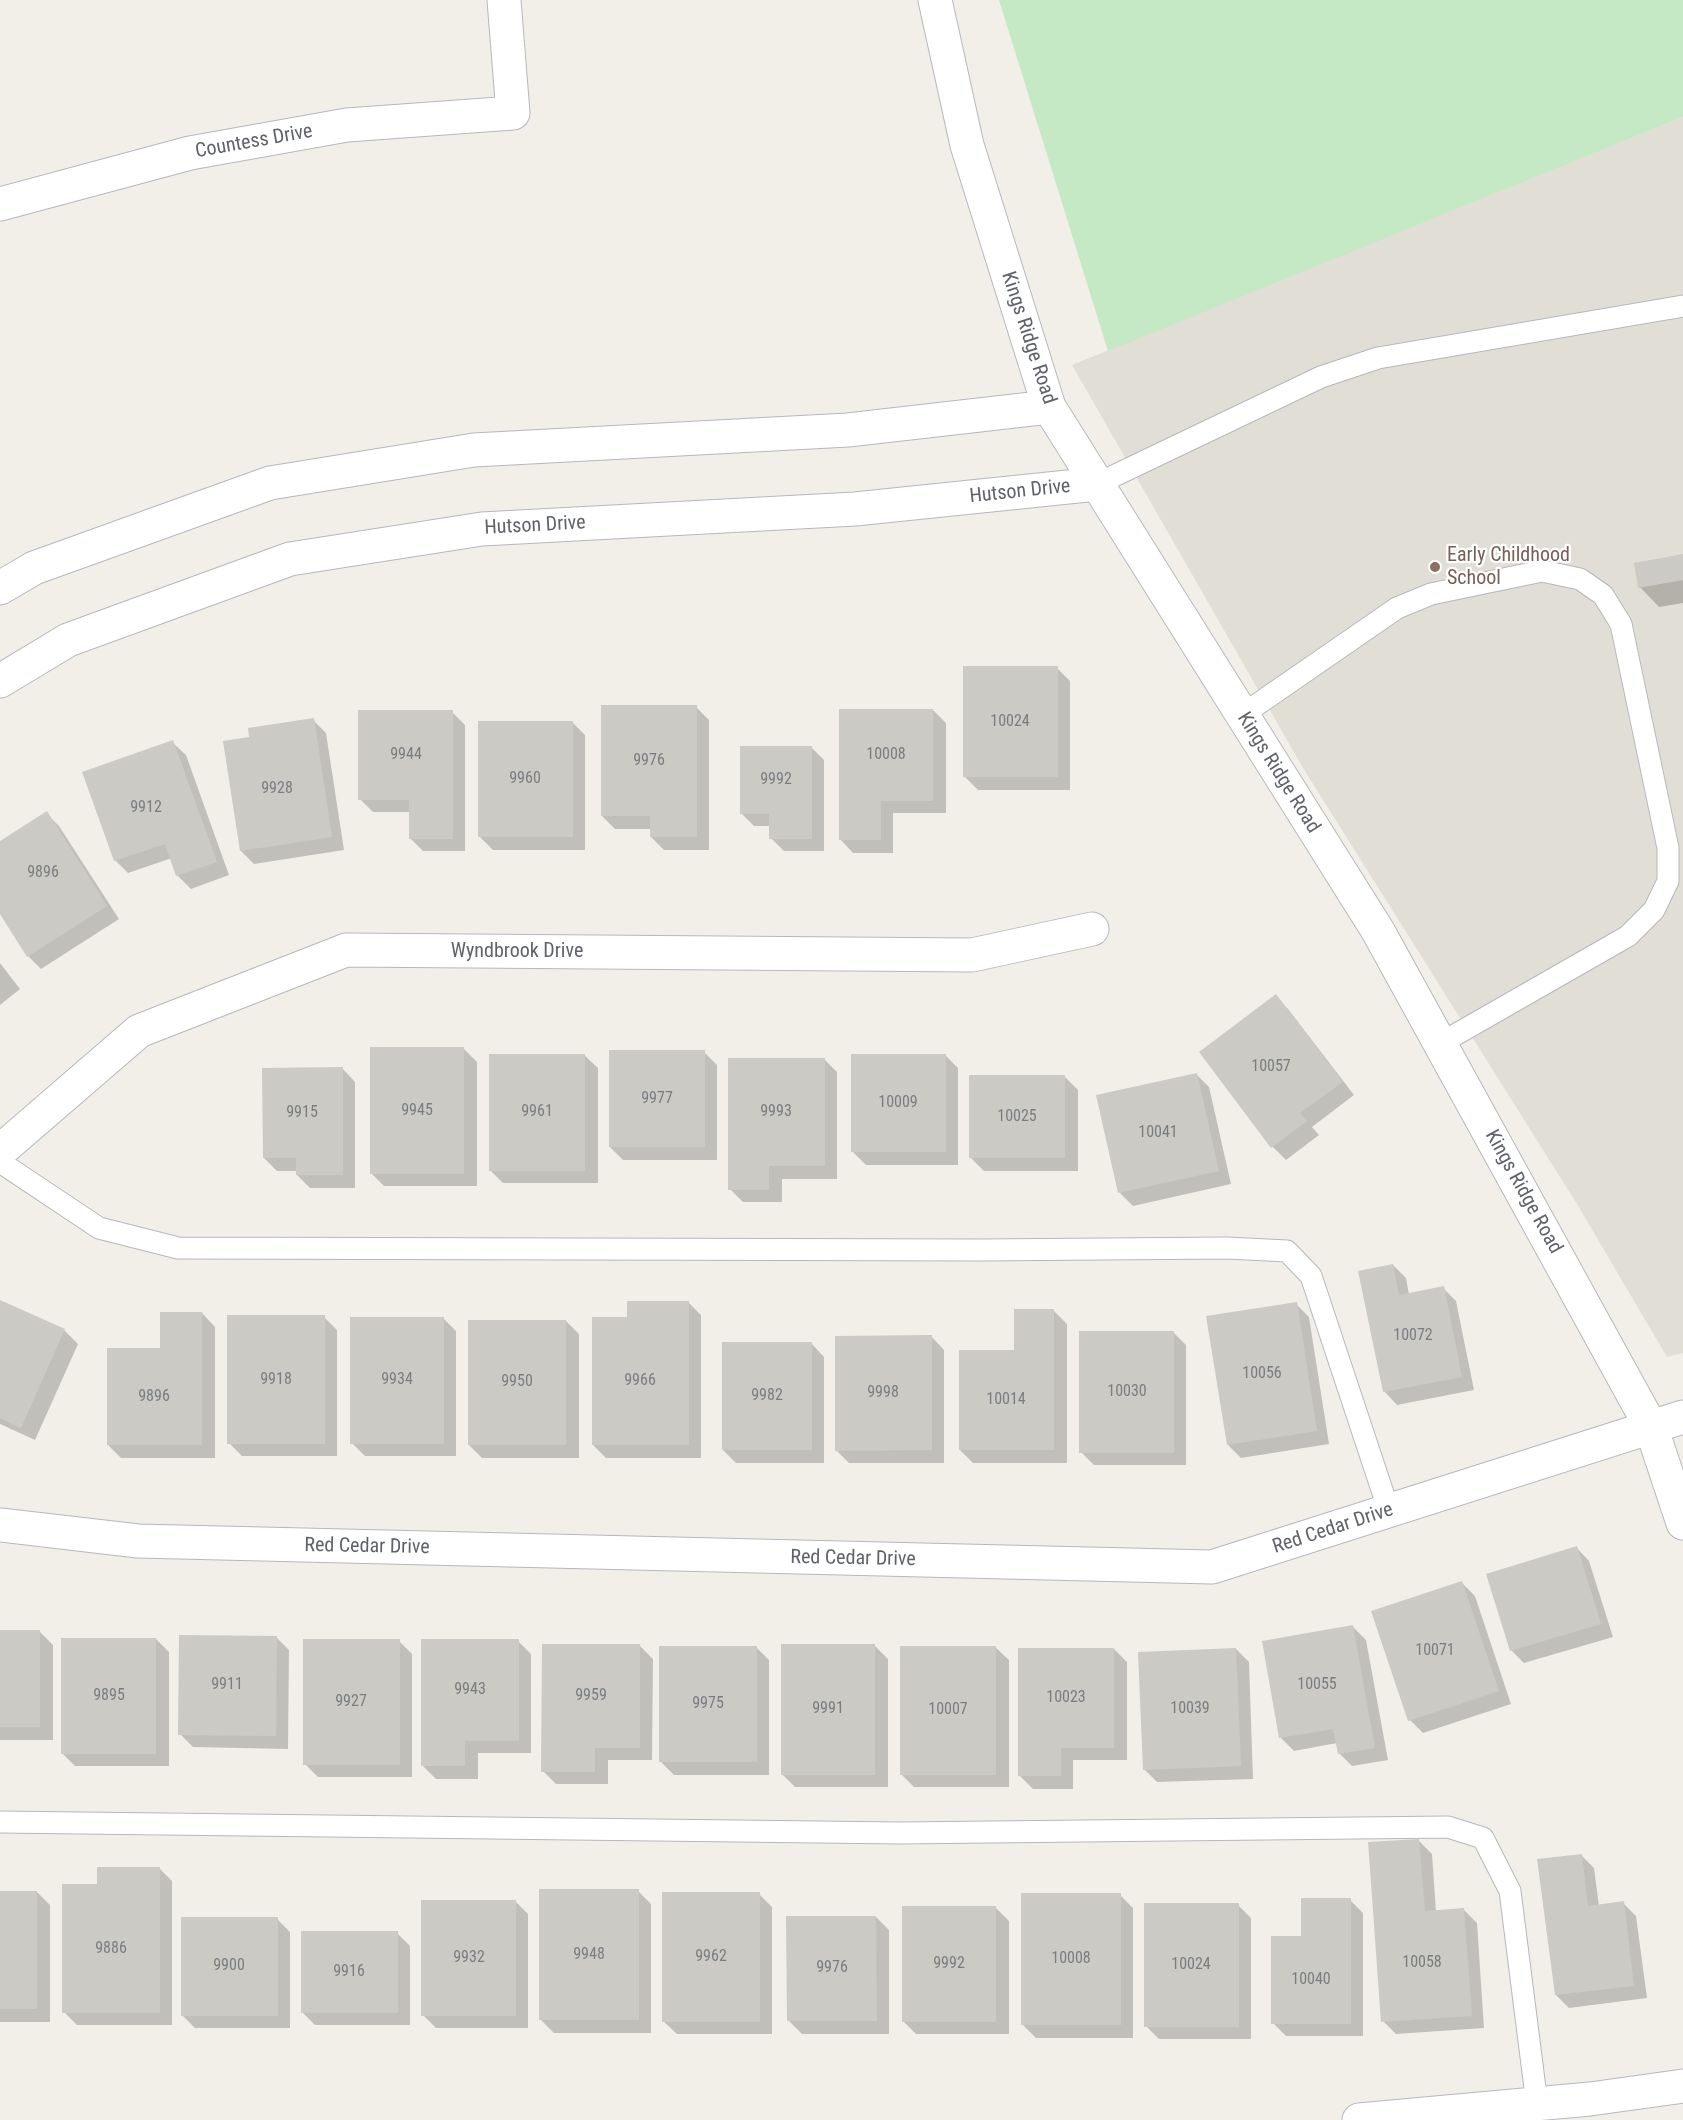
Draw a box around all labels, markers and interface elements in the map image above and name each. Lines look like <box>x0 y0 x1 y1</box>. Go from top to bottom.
street label: Countess Drive <box>193 120 315 164</box>
street label: Kings Ridge Road <box>995 269 1061 407</box>
street label: Hutson Drive <box>968 475 1072 509</box>
street label: Hutson Drive <box>484 511 586 541</box>
place label: Early Childhood School <box>1447 544 1570 591</box>
marker: Early Childhood School <box>1428 560 1442 574</box>
street label: Kings Ridge Road <box>1231 708 1325 838</box>
house number: 10024 <box>990 712 1030 732</box>
house number: 9944 <box>390 745 422 765</box>
house number: 10008 <box>866 745 906 765</box>
house number: 9976 <box>633 751 665 771</box>
house number: 9960 <box>509 769 541 789</box>
house number: 9992 <box>760 770 792 790</box>
house number: 9928 <box>261 779 293 799</box>
house number: 9912 <box>130 798 162 818</box>
house number: 9896 <box>27 863 59 883</box>
street label: Wyndbrook Drive <box>451 940 583 964</box>
house number: 10057 <box>1251 1057 1291 1077</box>
house number: 9977 <box>641 1089 673 1109</box>
house number: 10009 <box>878 1093 918 1113</box>
house number: 9945 <box>401 1101 433 1121</box>
house number: 9961 <box>521 1102 553 1122</box>
house number: 9993 <box>760 1102 792 1122</box>
house number: 9915 <box>286 1103 318 1123</box>
house number: 10025 <box>997 1107 1037 1127</box>
house number: 10041 <box>1138 1123 1178 1143</box>
street label: Kings Ridge Road <box>1479 1126 1567 1258</box>
house number: 10072 <box>1393 1326 1433 1346</box>
house number: 10056 <box>1242 1364 1282 1384</box>
house number: 9918 <box>260 1370 292 1390</box>
house number: 9934 <box>381 1370 413 1390</box>
house number: 9966 <box>624 1371 656 1391</box>
house number: 9950 <box>501 1372 533 1392</box>
house number: 10030 <box>1107 1382 1147 1402</box>
house number: 9998 <box>867 1383 899 1403</box>
house number: 9982 <box>751 1386 783 1406</box>
house number: 9896 <box>138 1387 170 1407</box>
house number: 10014 <box>986 1390 1026 1410</box>
street label: Red Cedar Drive <box>1270 1498 1396 1560</box>
street label: Red Cedar Drive <box>304 1534 430 1560</box>
street label: Red Cedar Drive <box>790 1546 916 1572</box>
house number: 10071 <box>1415 1641 1455 1661</box>
house number: 9911 <box>211 1675 243 1695</box>
house number: 10055 <box>1297 1675 1337 1695</box>
house number: 9943 <box>454 1680 486 1700</box>
house number: 9895 <box>93 1686 125 1706</box>
house number: 9959 <box>575 1686 607 1706</box>
house number: 10023 <box>1046 1688 1086 1708</box>
house number: 9927 <box>335 1692 367 1712</box>
house number: 9975 <box>692 1694 724 1714</box>
house number: 9991 <box>812 1699 844 1719</box>
house number: 10039 <box>1170 1699 1210 1719</box>
house number: 10007 <box>928 1700 968 1720</box>
house number: 9886 <box>95 1939 127 1959</box>
house number: 9948 <box>573 1945 605 1965</box>
house number: 9962 <box>695 1947 727 1967</box>
house number: 9932 <box>453 1948 485 1968</box>
house number: 10008 <box>1051 1949 1091 1969</box>
house number: 10058 <box>1402 1953 1442 1973</box>
house number: 9992 <box>933 1954 965 1974</box>
house number: 10024 <box>1171 1955 1211 1975</box>
house number: 9900 <box>213 1956 245 1976</box>
house number: 9976 <box>816 1958 848 1978</box>
house number: 9916 <box>333 1962 365 1982</box>
house number: 10040 <box>1291 1970 1331 1990</box>

